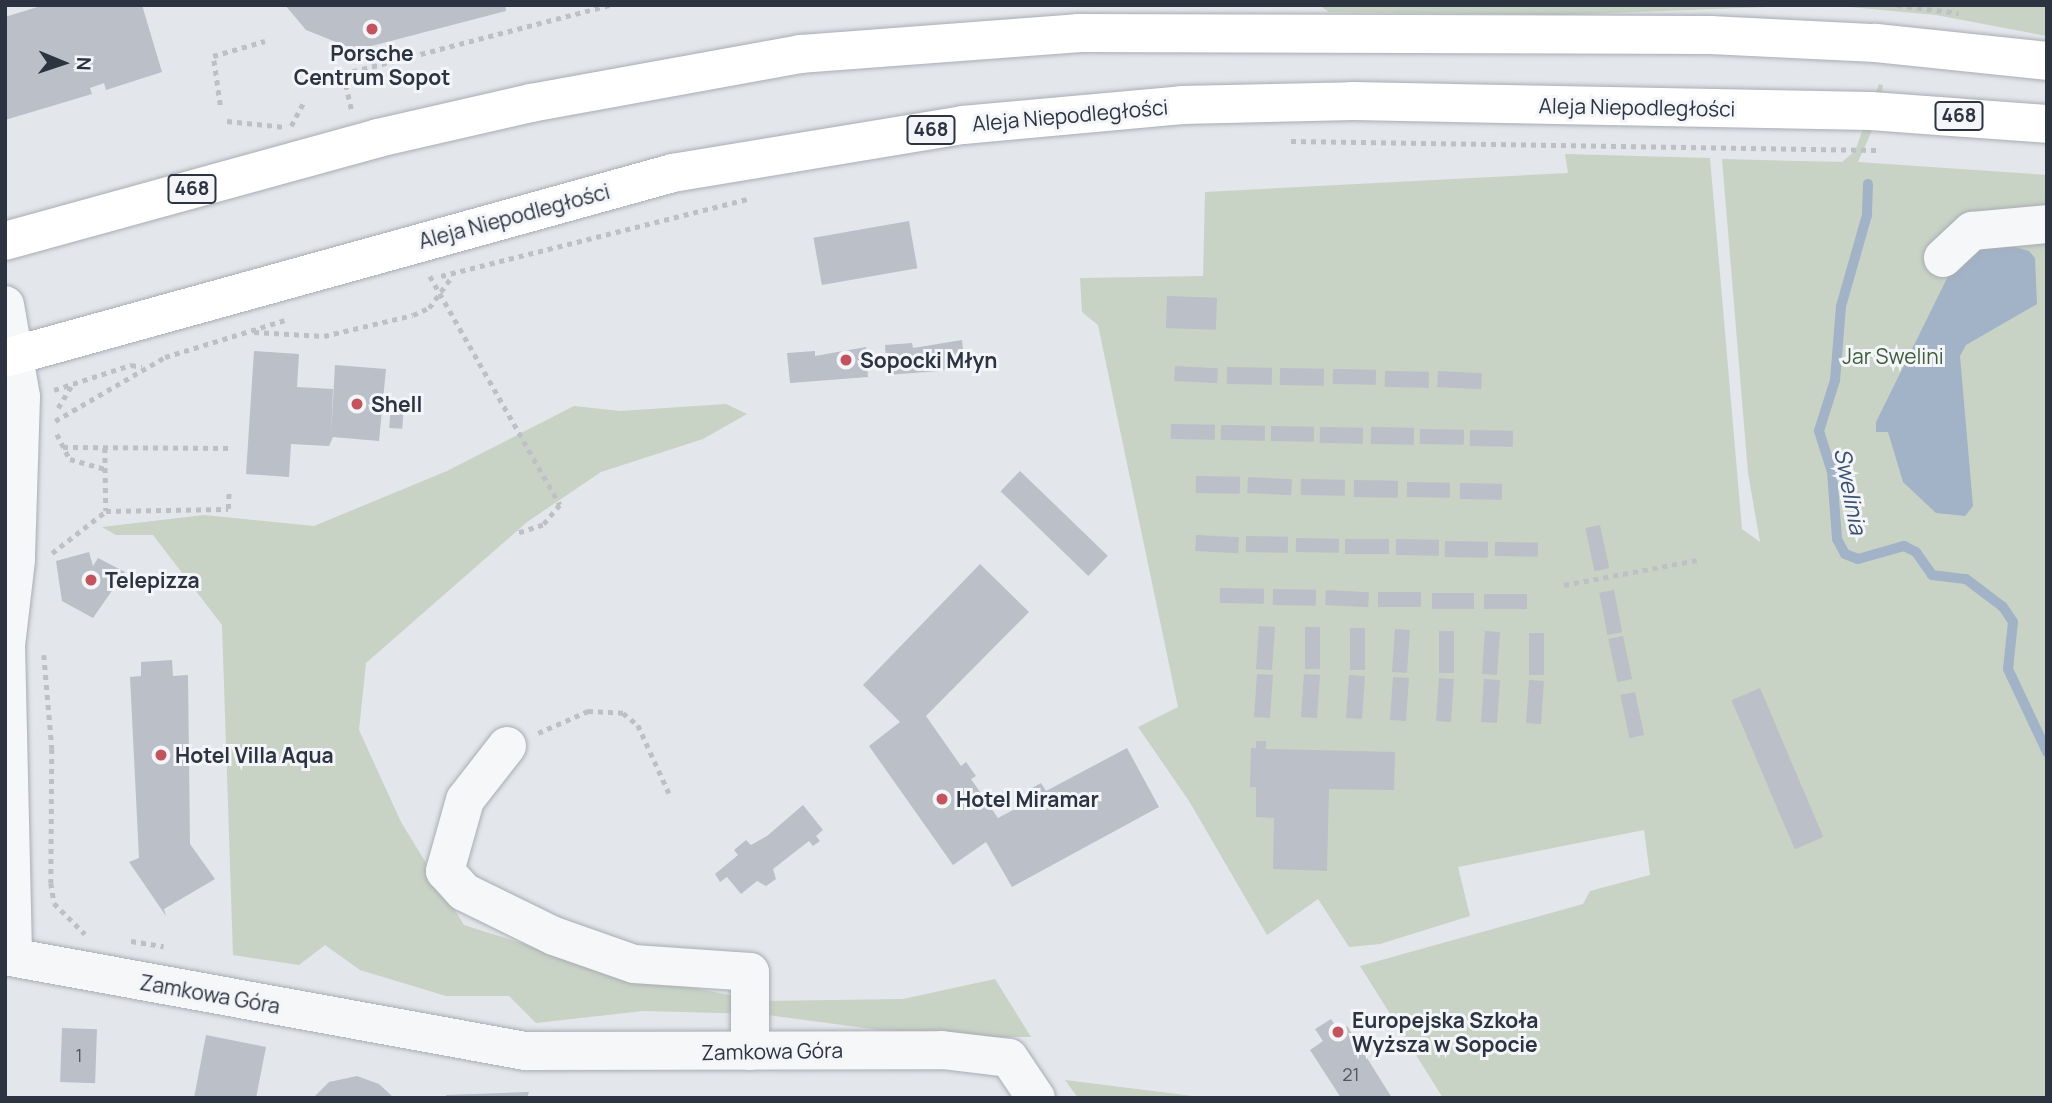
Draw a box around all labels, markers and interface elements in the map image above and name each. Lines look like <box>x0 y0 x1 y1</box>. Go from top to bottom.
marker: Porsche Centrum Sopot <box>364 21 380 37</box>
north arrow <box>28 28 98 98</box>
place label: Porsche Centrum Sopot <box>294 40 450 90</box>
text: N <box>71 56 97 71</box>
street label: Aleja Niepodległości <box>1538 93 1736 121</box>
street label: Aleja Niepodległości <box>971 94 1169 136</box>
road number: 468 <box>1933 100 1985 132</box>
road number: 468 <box>905 114 957 146</box>
road number: 468 <box>166 174 218 204</box>
street label: Aleja Niepodległości <box>416 178 612 254</box>
park label: Jar Swelini <box>1842 343 1944 369</box>
place label: Sopocki Młyn <box>860 347 997 373</box>
marker: Sopocki Młyn <box>838 352 854 368</box>
place label: Shell <box>371 391 422 417</box>
marker: Shell <box>349 396 365 412</box>
water label: Swelinia <box>1829 445 1873 537</box>
place label: Telepizza <box>105 567 200 593</box>
marker: Telepizza <box>83 572 99 588</box>
place label: Hotel Villa Aqua <box>175 742 334 768</box>
marker: Hotel Villa Aqua <box>153 747 169 763</box>
place label: Hotel Miramar <box>956 786 1099 812</box>
marker: Hotel Miramar <box>934 791 950 807</box>
street label: Zamkowa Góra <box>138 969 282 1019</box>
place label: Europejska Szkoła Wyższa w Sopocie <box>1352 1007 1538 1057</box>
marker: Europejska Szkoła Wyższa w Sopocie <box>1330 1024 1346 1040</box>
street label: Zamkowa Góra <box>701 1037 843 1065</box>
house number: 1 <box>75 1044 83 1066</box>
house number: 21 <box>1342 1063 1360 1085</box>

